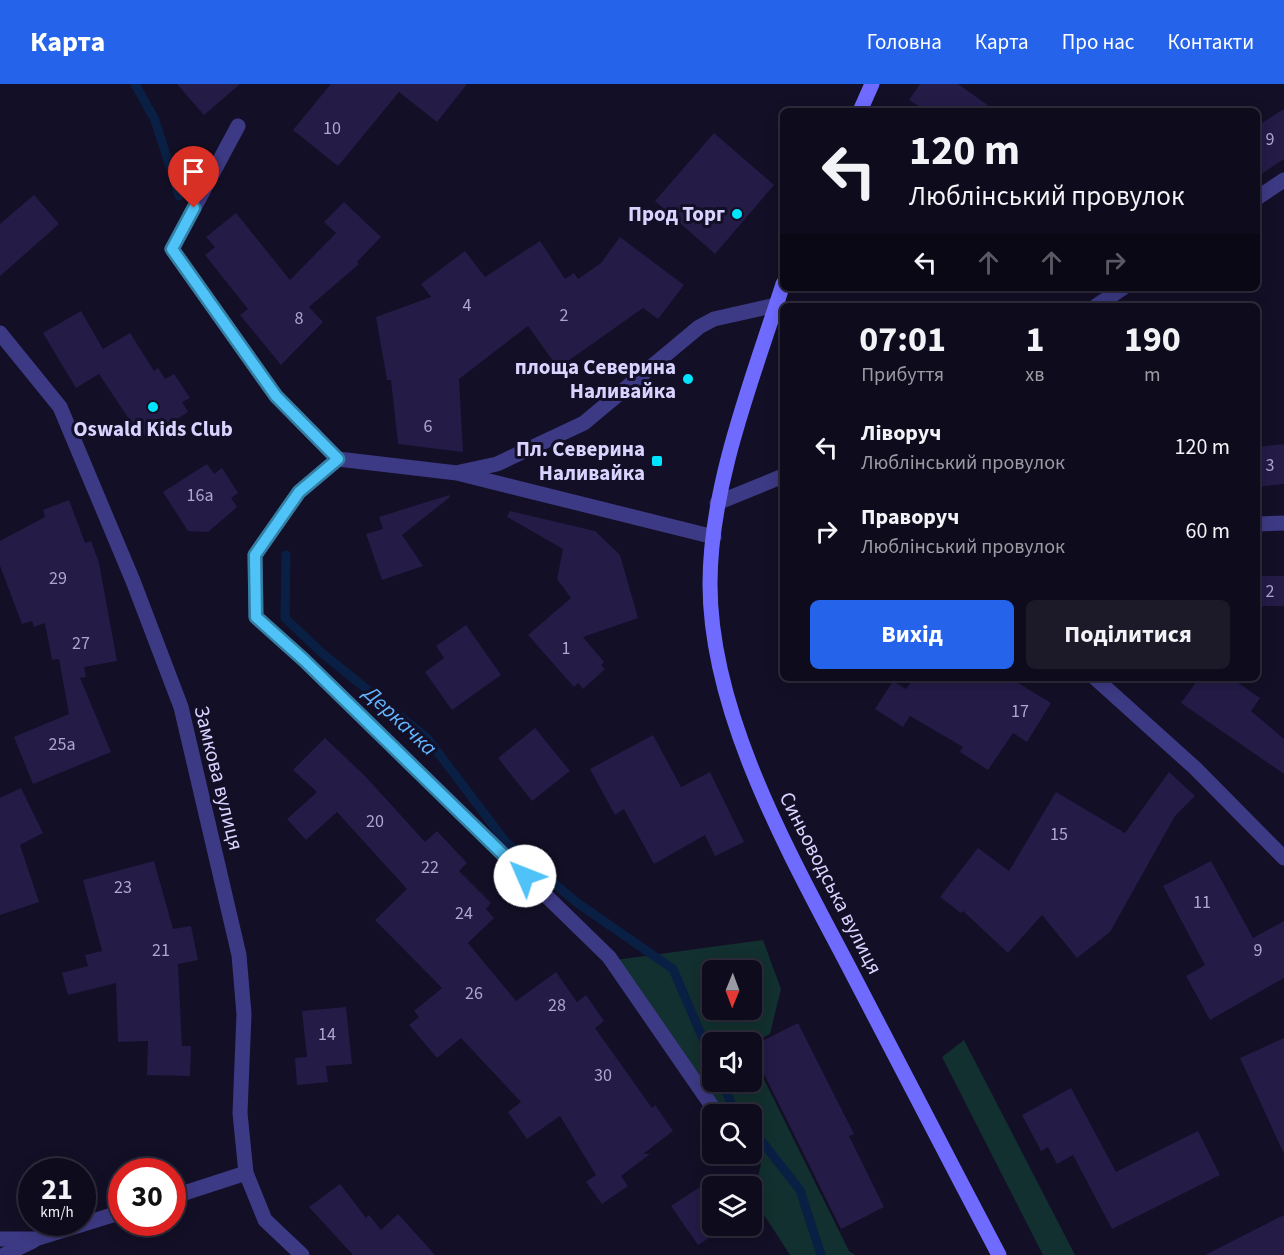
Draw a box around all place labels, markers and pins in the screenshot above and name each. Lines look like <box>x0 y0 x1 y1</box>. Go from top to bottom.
pin <box>168 146 219 208</box>
place label: Прод Торг <box>628 199 725 229</box>
marker: Прод Торг <box>730 207 744 221</box>
place label: площа Северина Наливайка <box>515 352 676 406</box>
marker: площа Северина Наливайка <box>681 372 695 386</box>
marker: Oswald Kids Club <box>146 400 160 414</box>
place label: Oswald Kids Club <box>73 414 233 444</box>
place label: Пл. Северина Наливайка <box>516 434 645 488</box>
marker: Пл. Северина Наливайка <box>650 454 664 468</box>

